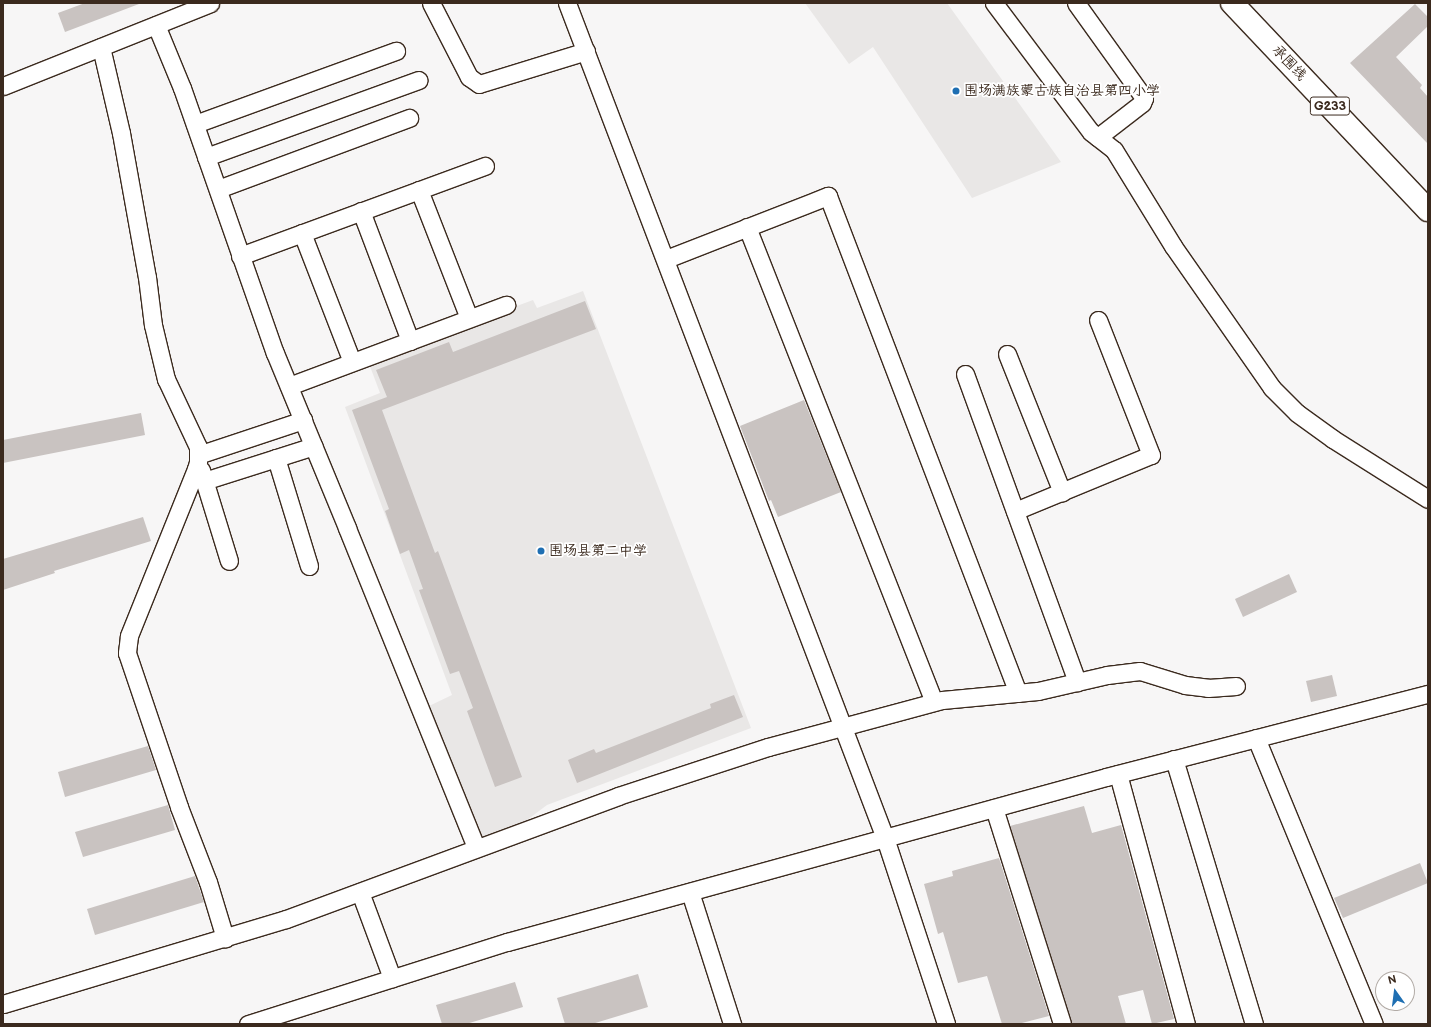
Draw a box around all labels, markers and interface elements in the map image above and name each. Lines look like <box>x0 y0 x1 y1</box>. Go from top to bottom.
street label: 承围线 <box>1269 42 1309 84</box>
place label: 围场满族蒙古族自治县第四小学 <box>964 83 1160 99</box>
marker: 围场满族蒙古族自治县第四小学 <box>951 86 961 96</box>
road number: G233 <box>1309 95 1351 117</box>
place label: 围场县第二中学 <box>549 543 647 559</box>
marker: 围场县第二中学 <box>536 546 546 556</box>
north arrow <box>1375 971 1415 1011</box>
text: N <box>1387 973 1398 987</box>

